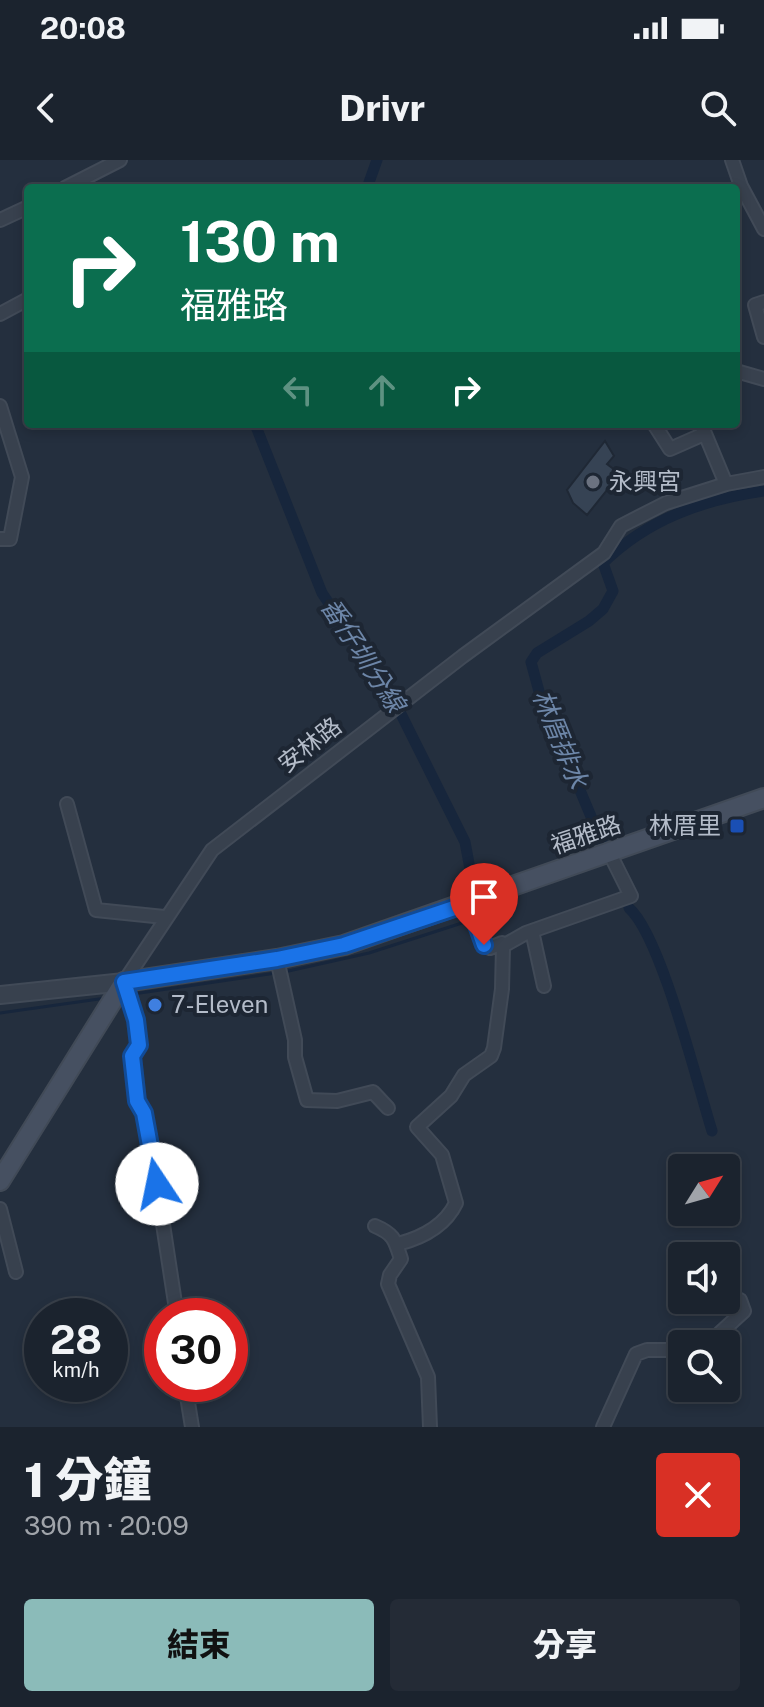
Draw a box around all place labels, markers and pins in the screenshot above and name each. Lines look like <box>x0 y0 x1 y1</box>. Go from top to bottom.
place label: 永興宮 <box>609 467 681 495</box>
marker: 永興宮 <box>584 473 602 491</box>
place label: 林厝里 <box>649 811 721 839</box>
marker: 林厝里 <box>728 817 746 835</box>
pin <box>450 863 518 945</box>
place label: 7-Eleven <box>171 990 268 1018</box>
marker: 7-Eleven <box>146 996 164 1014</box>

